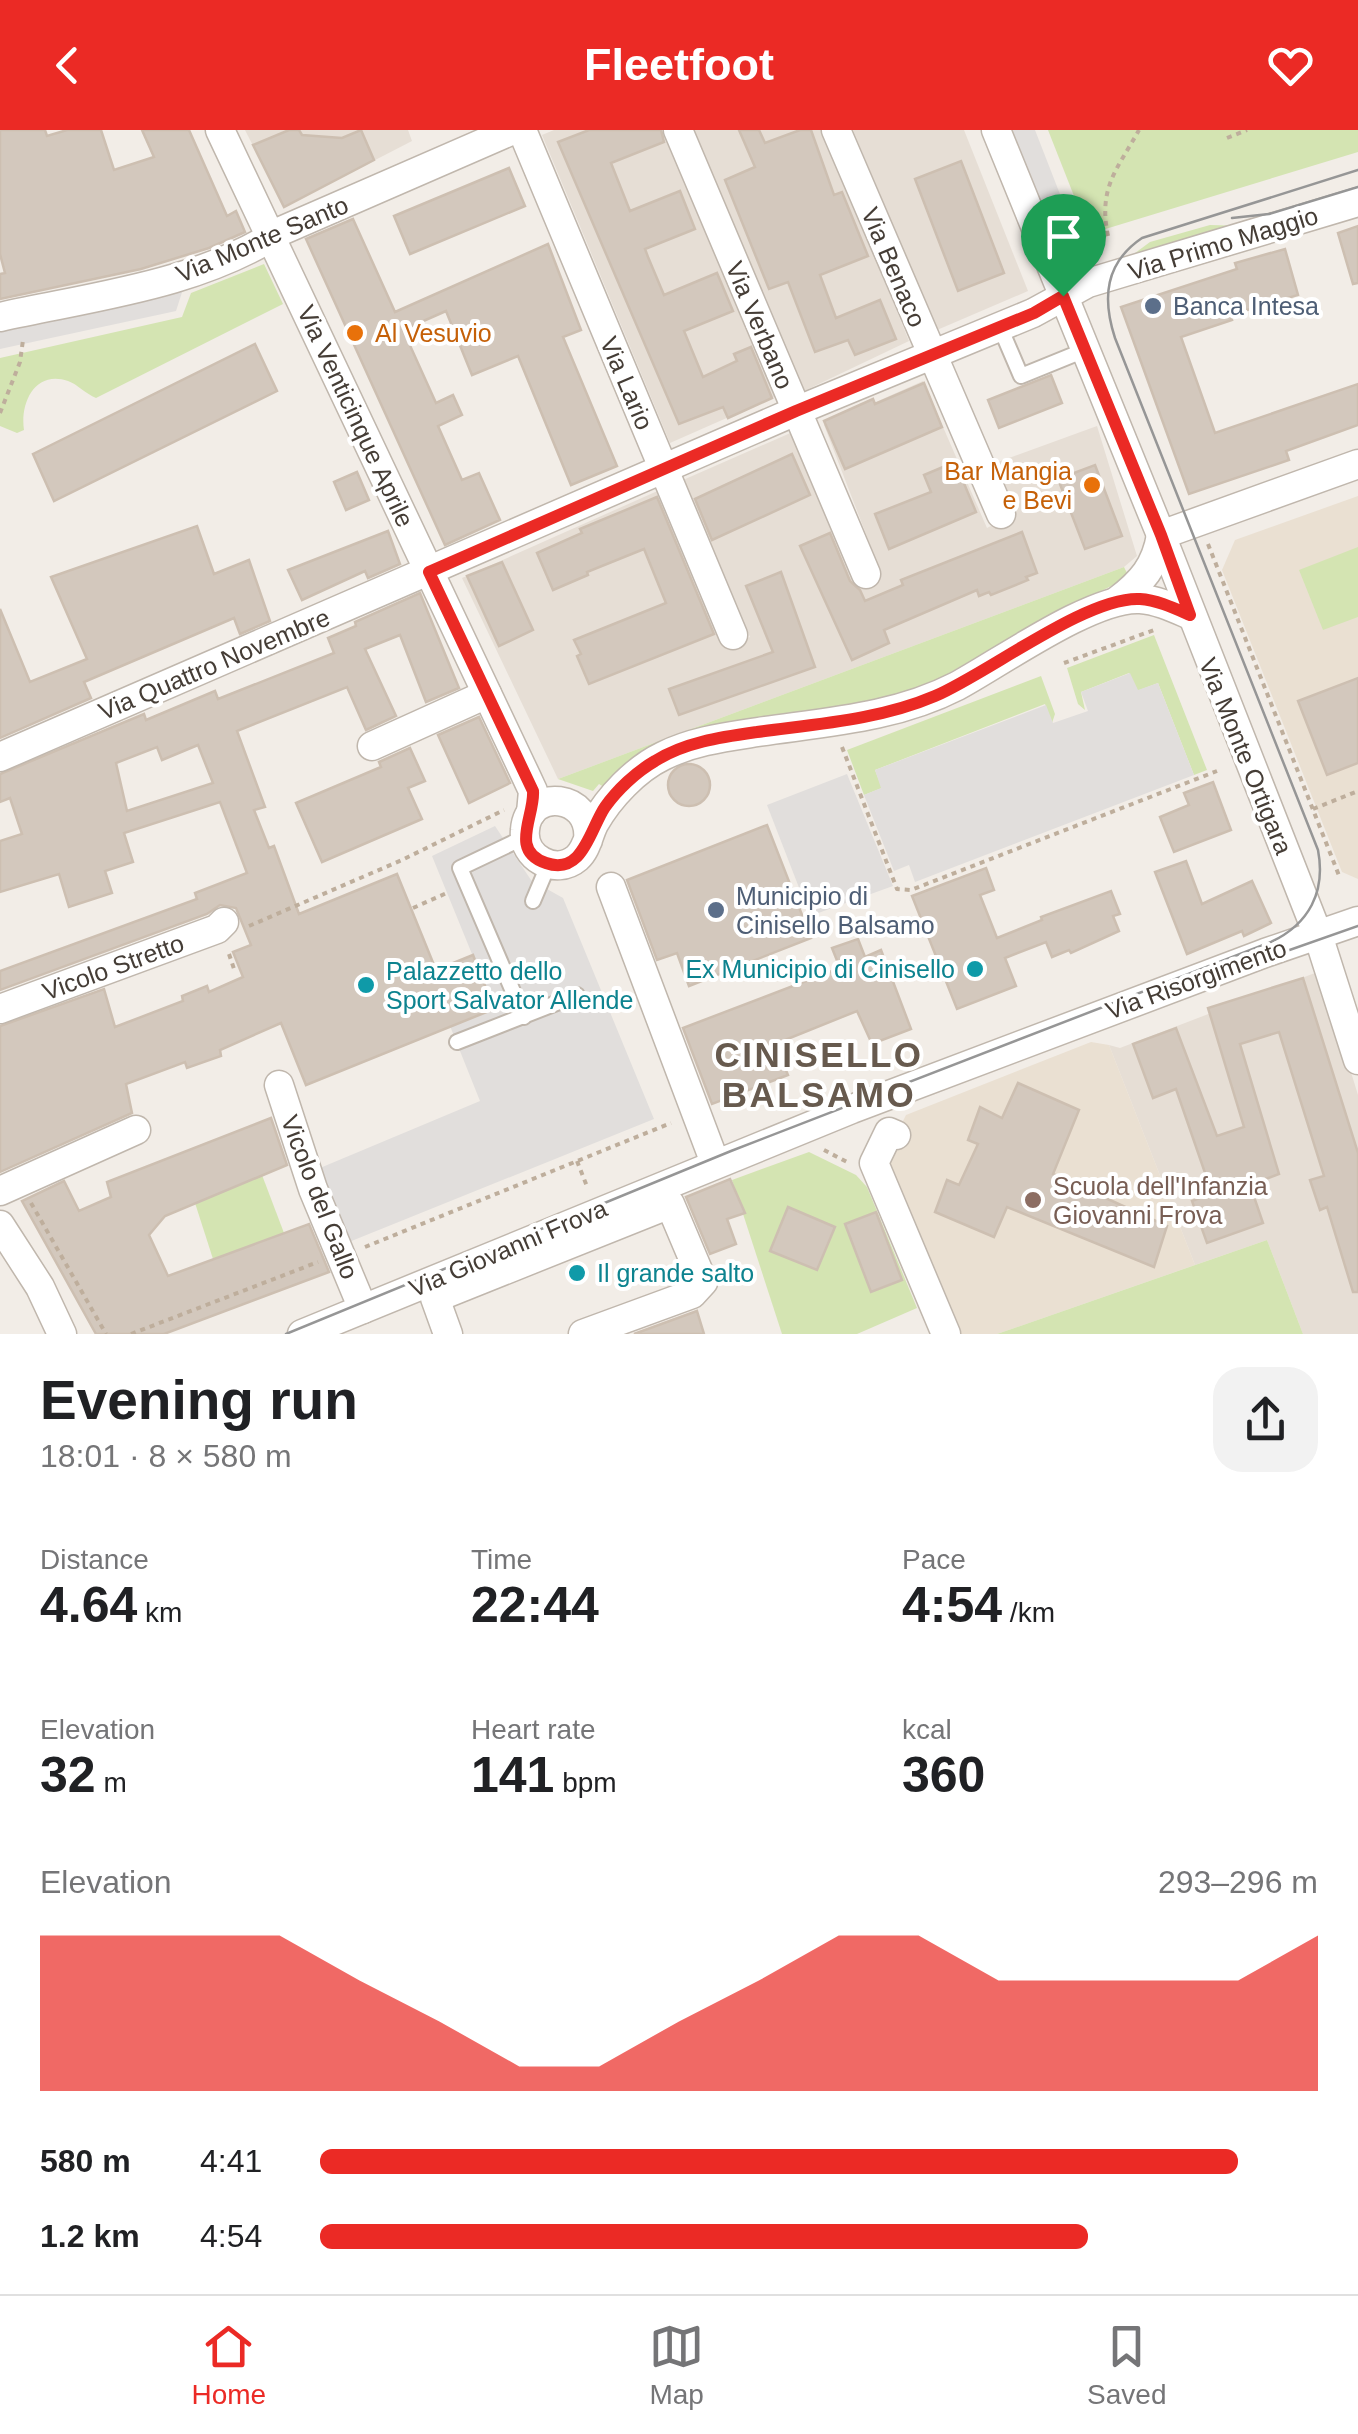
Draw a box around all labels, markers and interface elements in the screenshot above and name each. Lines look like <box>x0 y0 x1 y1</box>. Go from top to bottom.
icon: back <box>40 38 95 93</box>
icon: heart <box>1263 38 1318 93</box>
text: Fleetfoot <box>584 39 774 90</box>
street label: Via Monte Santo <box>172 190 352 288</box>
pin <box>1021 194 1106 297</box>
street label: Via Primo Maggio <box>1125 201 1321 285</box>
street label: Via Benaco <box>856 203 932 331</box>
icon: arrive <box>1036 209 1091 264</box>
street label: Via Verbano <box>721 257 799 393</box>
place label: Banca Intesa <box>1173 292 1319 320</box>
marker: Banca Intesa <box>1142 295 1164 317</box>
street label: Via Venticinque Aprile <box>292 301 420 531</box>
place label: Al Vesuvio <box>375 319 492 347</box>
marker: Al Vesuvio <box>344 322 366 344</box>
street label: Via Lario <box>595 332 659 434</box>
place label: Bar Mangia e Bevi <box>944 457 1072 514</box>
marker: Bar Mangia e Bevi <box>1081 474 1103 496</box>
street label: Via Quattro Novembre <box>94 603 334 725</box>
street label: Via Monte Ortigara <box>1194 654 1298 858</box>
place label: Municipio di Cinisello Balsamo <box>736 882 935 939</box>
marker: Municipio di Cinisello Balsamo <box>705 899 727 921</box>
street label: Vicolo Stretto <box>39 928 187 1006</box>
street label: Via Risorgimento <box>1102 933 1290 1025</box>
place label: Ex Municipio di Cinisello <box>685 955 955 983</box>
place label: Palazzetto dello Sport Salvator Allende <box>386 957 633 1014</box>
marker: Ex Municipio di Cinisello <box>964 958 986 980</box>
marker: Palazzetto dello Sport Salvator Allende <box>355 974 377 996</box>
district label: CINISELLO BALSAMO <box>714 1035 924 1114</box>
street label: Vicolo del Gallo <box>276 1111 364 1283</box>
place label: Scuola dell'Infanzia Giovanni Frova <box>1053 1172 1268 1229</box>
marker: Scuola dell'Infanzia Giovanni Frova <box>1022 1189 1044 1211</box>
street label: Via Giovanni Frova <box>405 1194 611 1302</box>
place label: Il grande salto <box>597 1259 754 1287</box>
marker: Il grande salto <box>566 1262 588 1284</box>
button: share <box>1213 1367 1318 1472</box>
text: Evening run <box>40 1369 358 1431</box>
text: 18:01 · 8 × 580 m <box>40 1438 292 1474</box>
text: Distance <box>40 1544 149 1575</box>
text: Time <box>471 1544 532 1575</box>
text: Pace <box>902 1544 966 1575</box>
text: 4.64 <box>40 1577 137 1633</box>
text: 22:44 <box>471 1577 599 1633</box>
text: 4:54 <box>902 1577 1002 1633</box>
text: km <box>137 1597 182 1628</box>
text: /km <box>1002 1597 1055 1628</box>
text: Elevation <box>40 1714 155 1745</box>
text: Heart rate <box>471 1714 596 1745</box>
text: kcal <box>902 1714 952 1745</box>
text: 32 <box>40 1747 96 1803</box>
text: 141 <box>471 1747 554 1803</box>
text: 360 <box>902 1747 985 1803</box>
text: m <box>96 1767 127 1798</box>
text: bpm <box>554 1767 617 1798</box>
text: Elevation <box>40 1864 172 1900</box>
text: 293–296 m <box>1158 1864 1318 1900</box>
text: 580 m <box>40 2143 131 2179</box>
text: 4:41 <box>200 2143 262 2179</box>
text: 1.2 km <box>40 2218 140 2254</box>
text: 4:54 <box>200 2218 262 2254</box>
tab: Home <box>191 2319 266 2411</box>
tab: Map <box>649 2319 704 2411</box>
tab: Saved <box>1087 2319 1166 2411</box>

